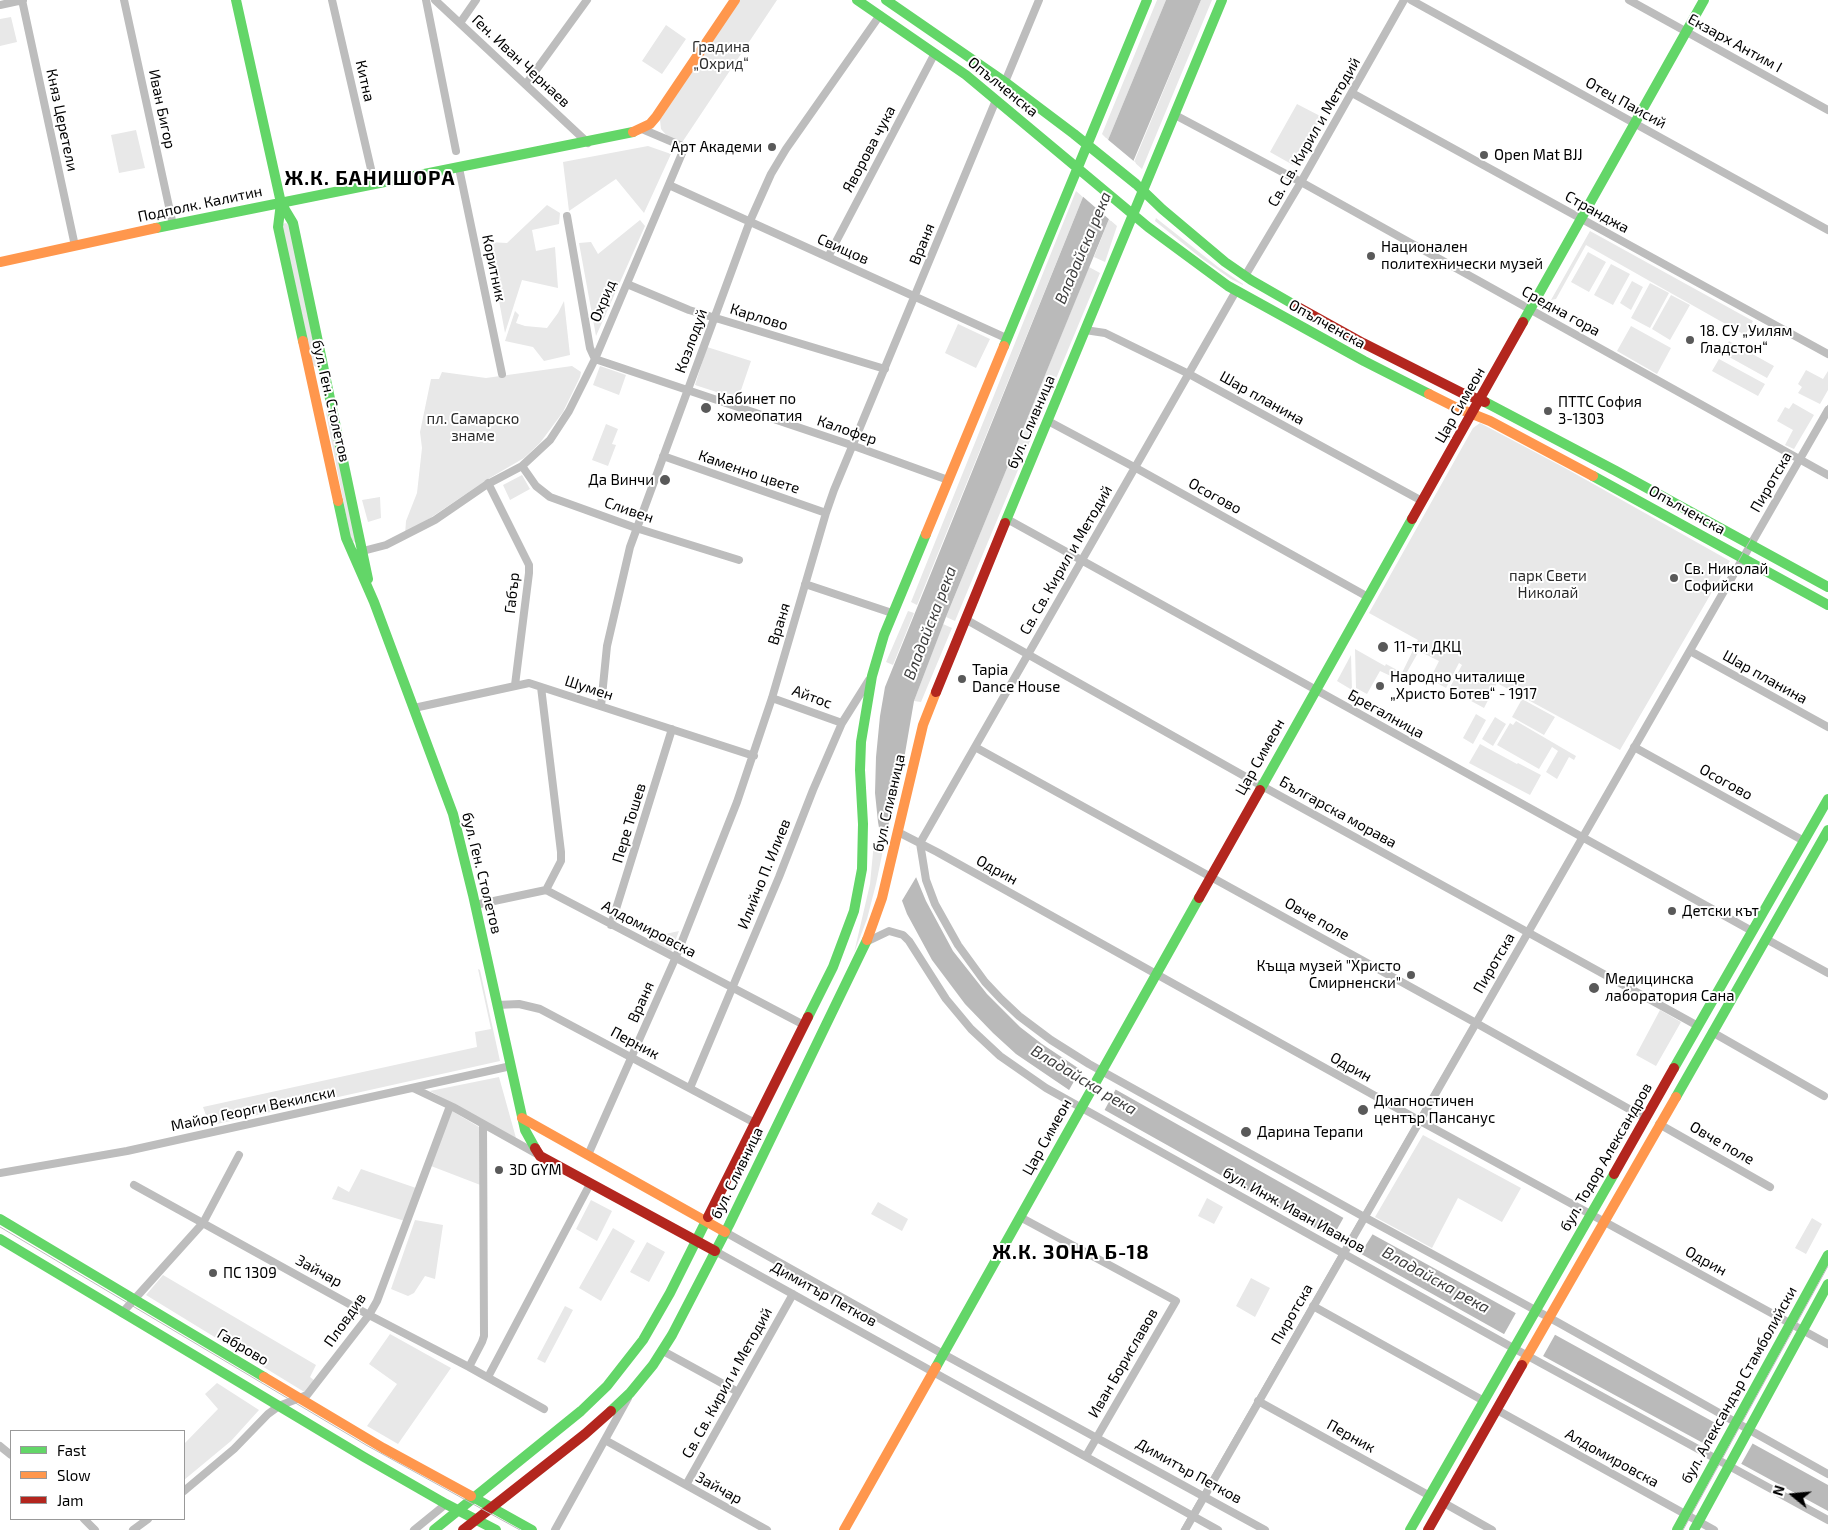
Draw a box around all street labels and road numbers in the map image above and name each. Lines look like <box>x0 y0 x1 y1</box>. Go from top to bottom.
street label: Екзарх Антим I <box>1685 10 1785 76</box>
street label: Ген. Иван Чернаев <box>468 11 574 111</box>
street label: Опълченска <box>964 53 1042 121</box>
street label: Св. Св. Кирил и Методий <box>1264 54 1364 210</box>
street label: Китна <box>351 58 379 104</box>
street label: Княз Церетели <box>42 67 82 173</box>
street label: Иван Бигор <box>145 68 179 150</box>
street label: Отец Паисий <box>1582 73 1670 133</box>
street label: Яворова чука <box>839 103 899 195</box>
street label: Подполк. Калитин <box>136 182 264 226</box>
street label: Странджа <box>1562 187 1632 237</box>
street label: Враня <box>906 221 938 267</box>
street label: Свищов <box>814 230 872 268</box>
street label: Коритник <box>478 233 510 303</box>
street label: Охрид <box>586 277 620 325</box>
street label: Средна гора <box>1519 282 1603 340</box>
street label: Опълченска <box>1285 296 1369 352</box>
street label: Карлово <box>728 300 790 334</box>
street label: Козлодуй <box>671 306 711 376</box>
street label: бул. Ген. Столетов <box>308 338 354 464</box>
street label: Цар Симеон <box>1431 364 1489 446</box>
street label: Шар планина <box>1216 367 1308 429</box>
street label: бул. Сливница <box>1003 372 1059 472</box>
street label: Калофер <box>815 411 879 449</box>
street label: Каменно цвете <box>696 446 802 498</box>
street label: Пиротска <box>1746 449 1796 515</box>
street label: Осогово <box>1185 474 1245 518</box>
street label: Св. Св. Кирил и Методий <box>1016 482 1116 638</box>
street label: Опълченска <box>1645 482 1729 538</box>
street label: Сливен <box>602 493 656 527</box>
street label: Габър <box>501 572 523 614</box>
street label: Враня <box>764 601 794 647</box>
street label: Шар планина <box>1719 646 1811 708</box>
street label: Шумен <box>562 672 616 704</box>
street label: Айтос <box>790 681 834 713</box>
street label: Брегалница <box>1345 686 1427 742</box>
street label: Цар Симеон <box>1232 716 1288 798</box>
street label: бул. Сливница <box>869 752 909 854</box>
street label: Осогово <box>1696 760 1756 804</box>
street label: Българска морава <box>1276 772 1400 852</box>
street label: Пере Тошев <box>608 781 650 865</box>
street label: бул. Ген. Столетов <box>458 810 506 936</box>
street label: Илийчо П. Илиев <box>734 816 794 932</box>
street label: Одрин <box>973 851 1021 889</box>
street label: Овче поле <box>1281 894 1353 944</box>
street label: Алдомировска <box>599 897 699 961</box>
street label: Пиротска <box>1469 930 1519 996</box>
street label: Враня <box>624 979 658 1025</box>
street label: Перник <box>608 1023 662 1063</box>
street label: Одрин <box>1327 1048 1375 1086</box>
street label: бул. Тодор Александров <box>1556 1079 1656 1235</box>
street label: Майор Георги Векилски <box>169 1083 337 1135</box>
street label: Цар Симеон <box>1019 1096 1075 1178</box>
street label: Овче поле <box>1687 1117 1757 1169</box>
street label: бул. Сливница <box>707 1124 767 1222</box>
street label: бул. Инж. Иван Иванов <box>1219 1163 1369 1257</box>
street label: Одрин <box>1682 1242 1730 1280</box>
street label: Зайчар <box>293 1251 345 1291</box>
street label: Димитър Петков <box>768 1257 880 1331</box>
street label: Пиротска <box>1267 1281 1317 1347</box>
street label: бул. Александър Стамболийски <box>1677 1283 1801 1487</box>
street label: Пловдив <box>320 1290 370 1350</box>
street label: Св. Св. Кирил и Методий <box>678 1304 776 1462</box>
street label: Иван Бориславов <box>1084 1305 1162 1421</box>
street label: Габрово <box>214 1325 272 1369</box>
street label: Перник <box>1324 1415 1378 1457</box>
street label: Алдомировска <box>1562 1425 1662 1491</box>
street label: Димитър Петков <box>1133 1434 1245 1508</box>
street label: Зайчар <box>693 1468 745 1508</box>

